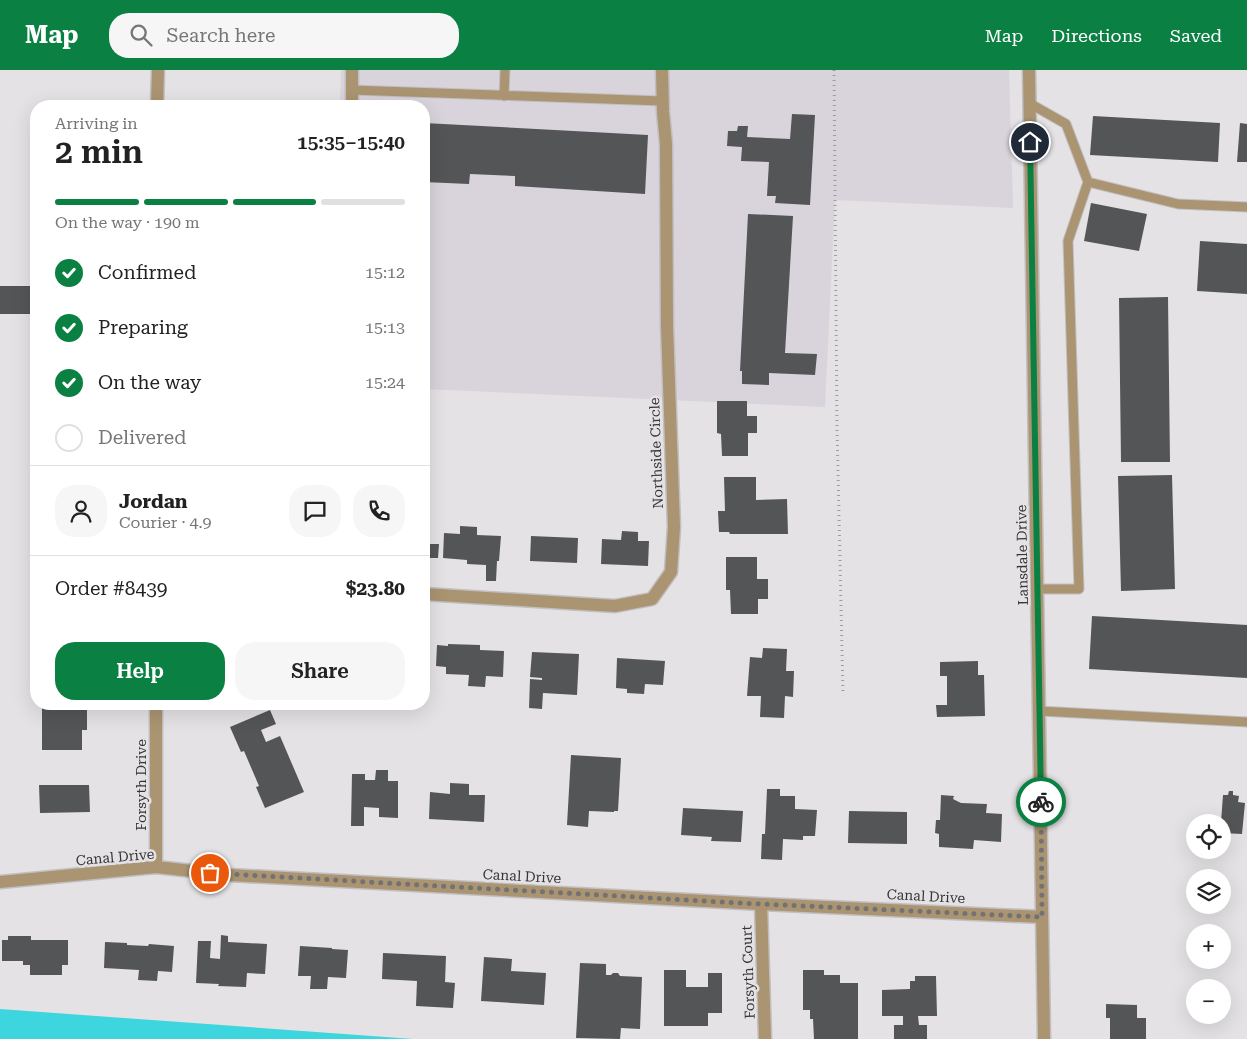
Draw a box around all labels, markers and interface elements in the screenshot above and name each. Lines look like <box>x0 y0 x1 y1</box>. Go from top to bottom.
search box <box>109 13 459 58</box>
text: Map <box>25 21 79 49</box>
icon: search <box>127 21 155 49</box>
text: Search here <box>167 24 275 47</box>
text: Map <box>985 25 1023 46</box>
text: Directions <box>1051 25 1142 46</box>
text: Saved <box>1170 25 1222 46</box>
text: Arriving in <box>55 114 138 133</box>
pin <box>1009 121 1051 163</box>
icon: home <box>1016 128 1044 156</box>
text: 15:35–15:40 <box>297 131 405 154</box>
text: 2 min <box>55 133 143 171</box>
text: On the way · 190 m <box>55 213 200 232</box>
icon: check <box>55 259 83 287</box>
text: Confirmed <box>98 261 196 284</box>
text: 15:12 <box>365 263 405 282</box>
icon: check <box>55 314 83 342</box>
text: Preparing <box>98 316 188 339</box>
text: 15:13 <box>365 318 405 337</box>
icon: check <box>55 369 83 397</box>
text: On the way <box>98 371 201 394</box>
text: 15:24 <box>365 373 405 392</box>
street label: Northside Circle <box>646 397 666 509</box>
text: Delivered <box>98 426 186 449</box>
button: person <box>55 485 107 537</box>
button: chat <box>289 485 341 537</box>
button: phone <box>353 485 405 537</box>
text: Jordan <box>119 490 188 513</box>
street label: Lansdale Drive <box>1013 504 1031 605</box>
text: Courier · 4.9 <box>119 513 212 532</box>
text: Order #8439 <box>55 577 167 600</box>
text: $23.80 <box>346 577 405 600</box>
button: Help <box>55 642 225 700</box>
button: Share <box>235 642 405 700</box>
street label: Forsyth Drive <box>133 739 149 831</box>
courier <box>1016 777 1066 827</box>
icon: bike <box>1027 788 1055 816</box>
map controls <box>1186 814 1231 1024</box>
button: locate <box>1186 814 1231 859</box>
street label: Canal Drive <box>75 846 155 868</box>
pin <box>189 852 231 894</box>
icon: bag <box>196 859 224 887</box>
street label: Canal Drive <box>482 866 562 886</box>
button: layers <box>1186 869 1231 914</box>
street label: Canal Drive <box>886 886 966 906</box>
button: + <box>1186 924 1231 969</box>
street label: Forsyth Court <box>738 925 758 1019</box>
button: − <box>1186 979 1231 1024</box>

